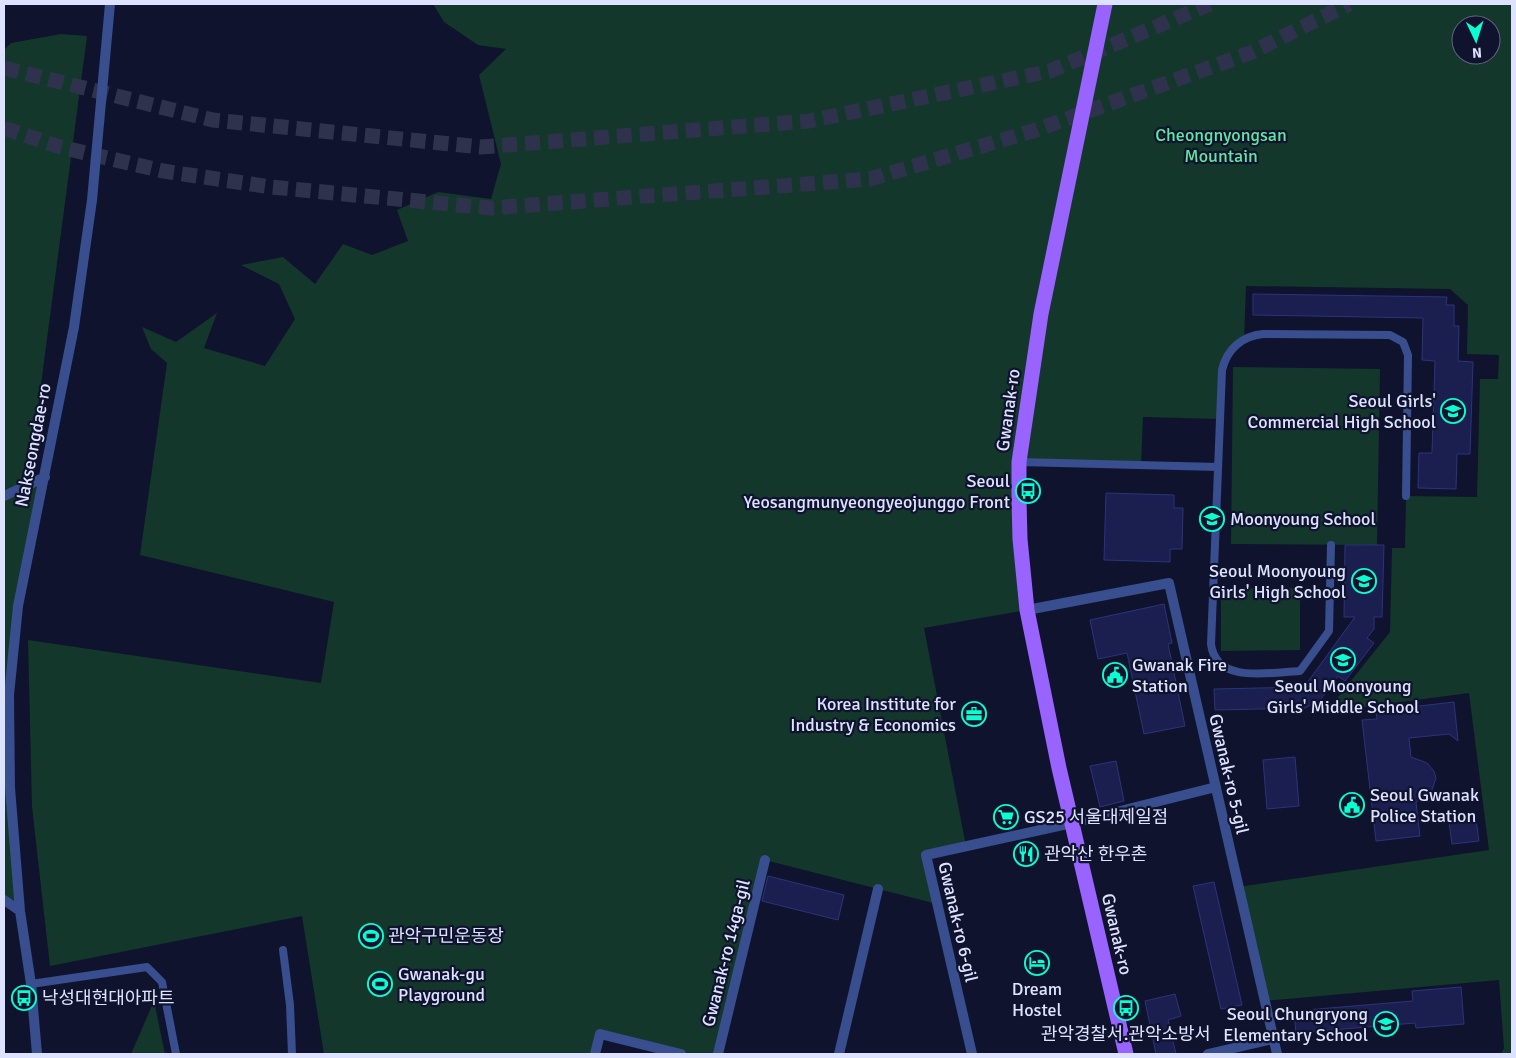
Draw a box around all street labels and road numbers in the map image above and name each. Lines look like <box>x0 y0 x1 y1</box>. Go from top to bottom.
street label: Gwanak-ro <box>991 367 1025 453</box>
street label: Nakseongdae-ro <box>10 381 56 509</box>
street label: Gwanak-ro 5-gil <box>1204 712 1254 836</box>
street label: Gwanak-ro 6-gil <box>933 860 983 984</box>
street label: Gwanak-ro 14ga-gil <box>697 877 755 1029</box>
street label: Gwanak-ro <box>1097 891 1137 977</box>

